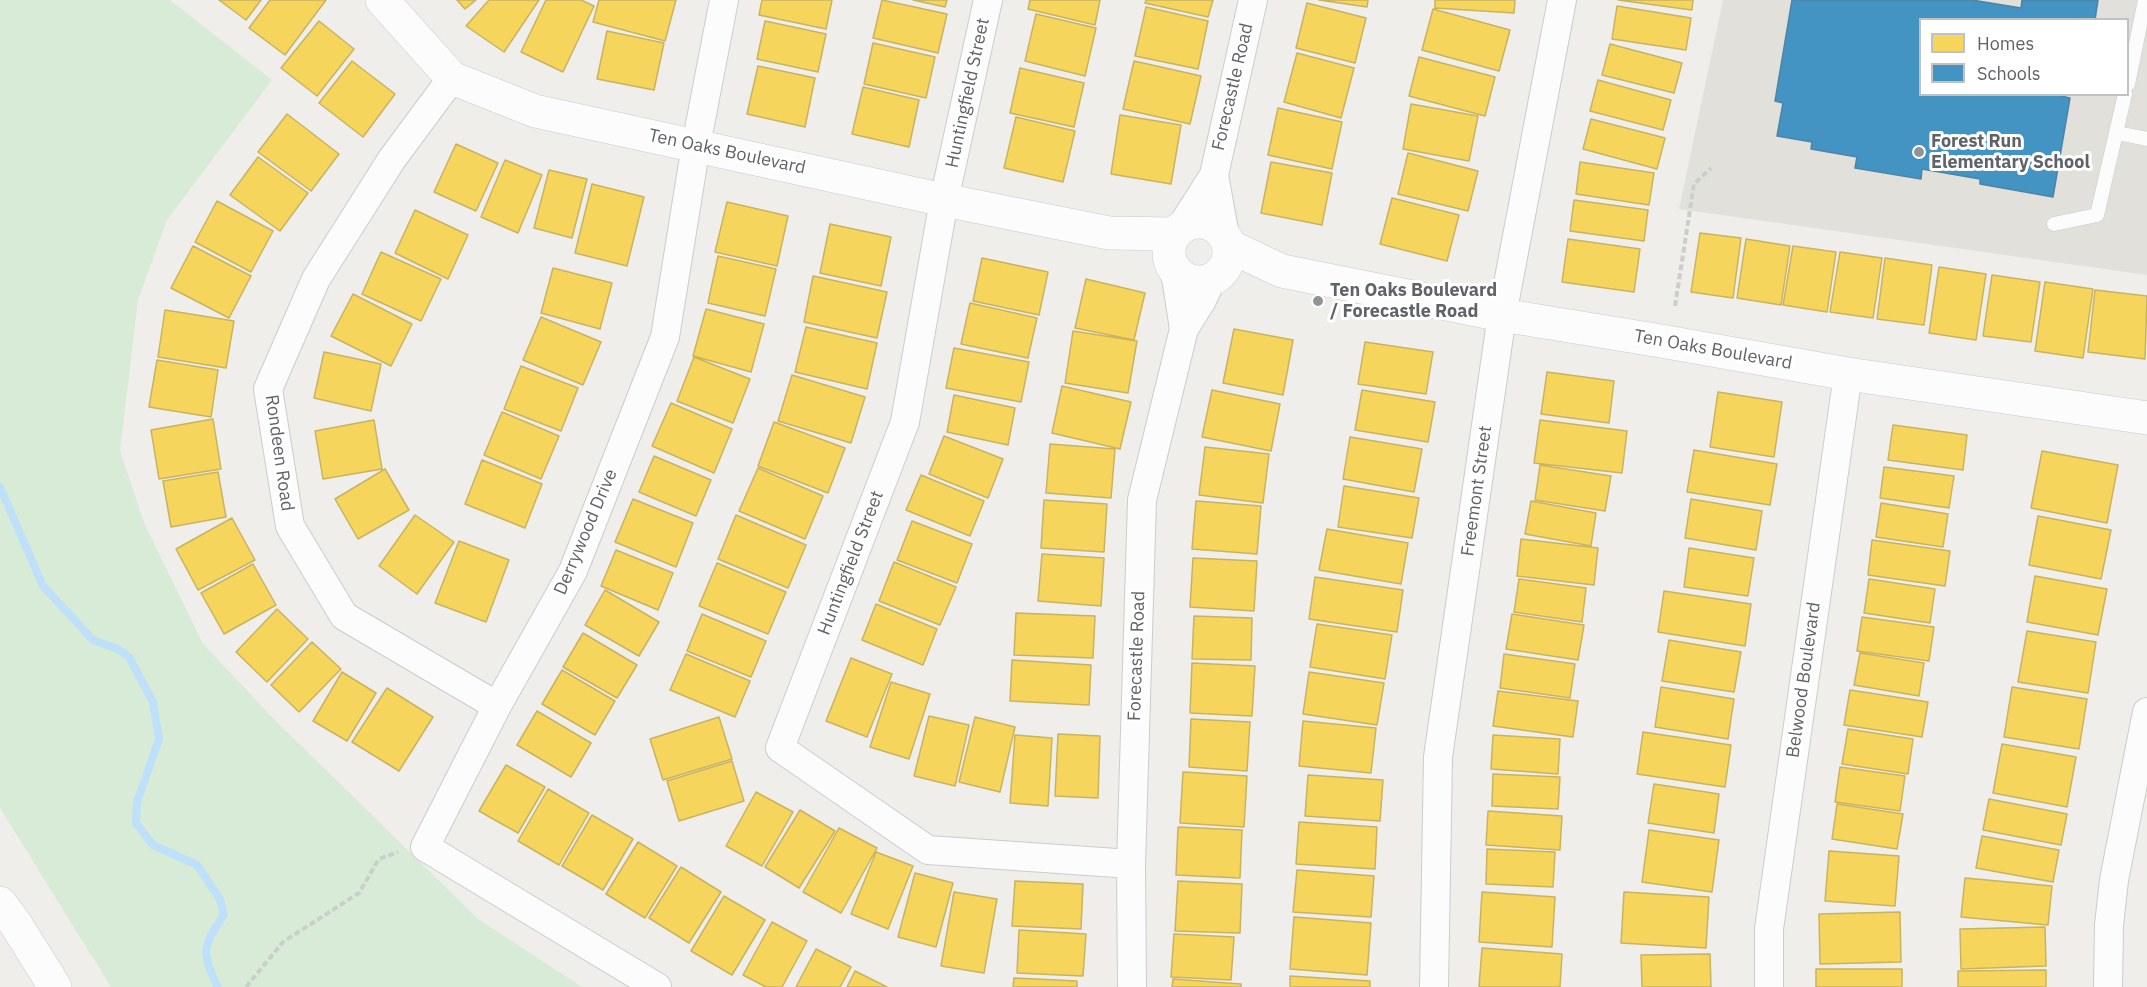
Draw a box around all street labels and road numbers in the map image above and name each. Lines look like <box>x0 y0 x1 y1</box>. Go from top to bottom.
street label: Huntingfield Street <box>942 16 994 170</box>
street label: Forecastle Road <box>1208 21 1258 153</box>
street label: Ten Oaks Boulevard <box>646 125 808 179</box>
street label: Ten Oaks Boulevard <box>1632 325 1794 375</box>
street label: Rondeen Road <box>260 393 298 513</box>
street label: Freemont Street <box>1457 424 1497 558</box>
street label: Derrywood Drive <box>550 466 622 598</box>
street label: Huntingfield Street <box>814 488 888 638</box>
street label: Forecastle Road <box>1124 591 1150 721</box>
street label: Belwood Boulevard <box>1782 601 1826 759</box>

